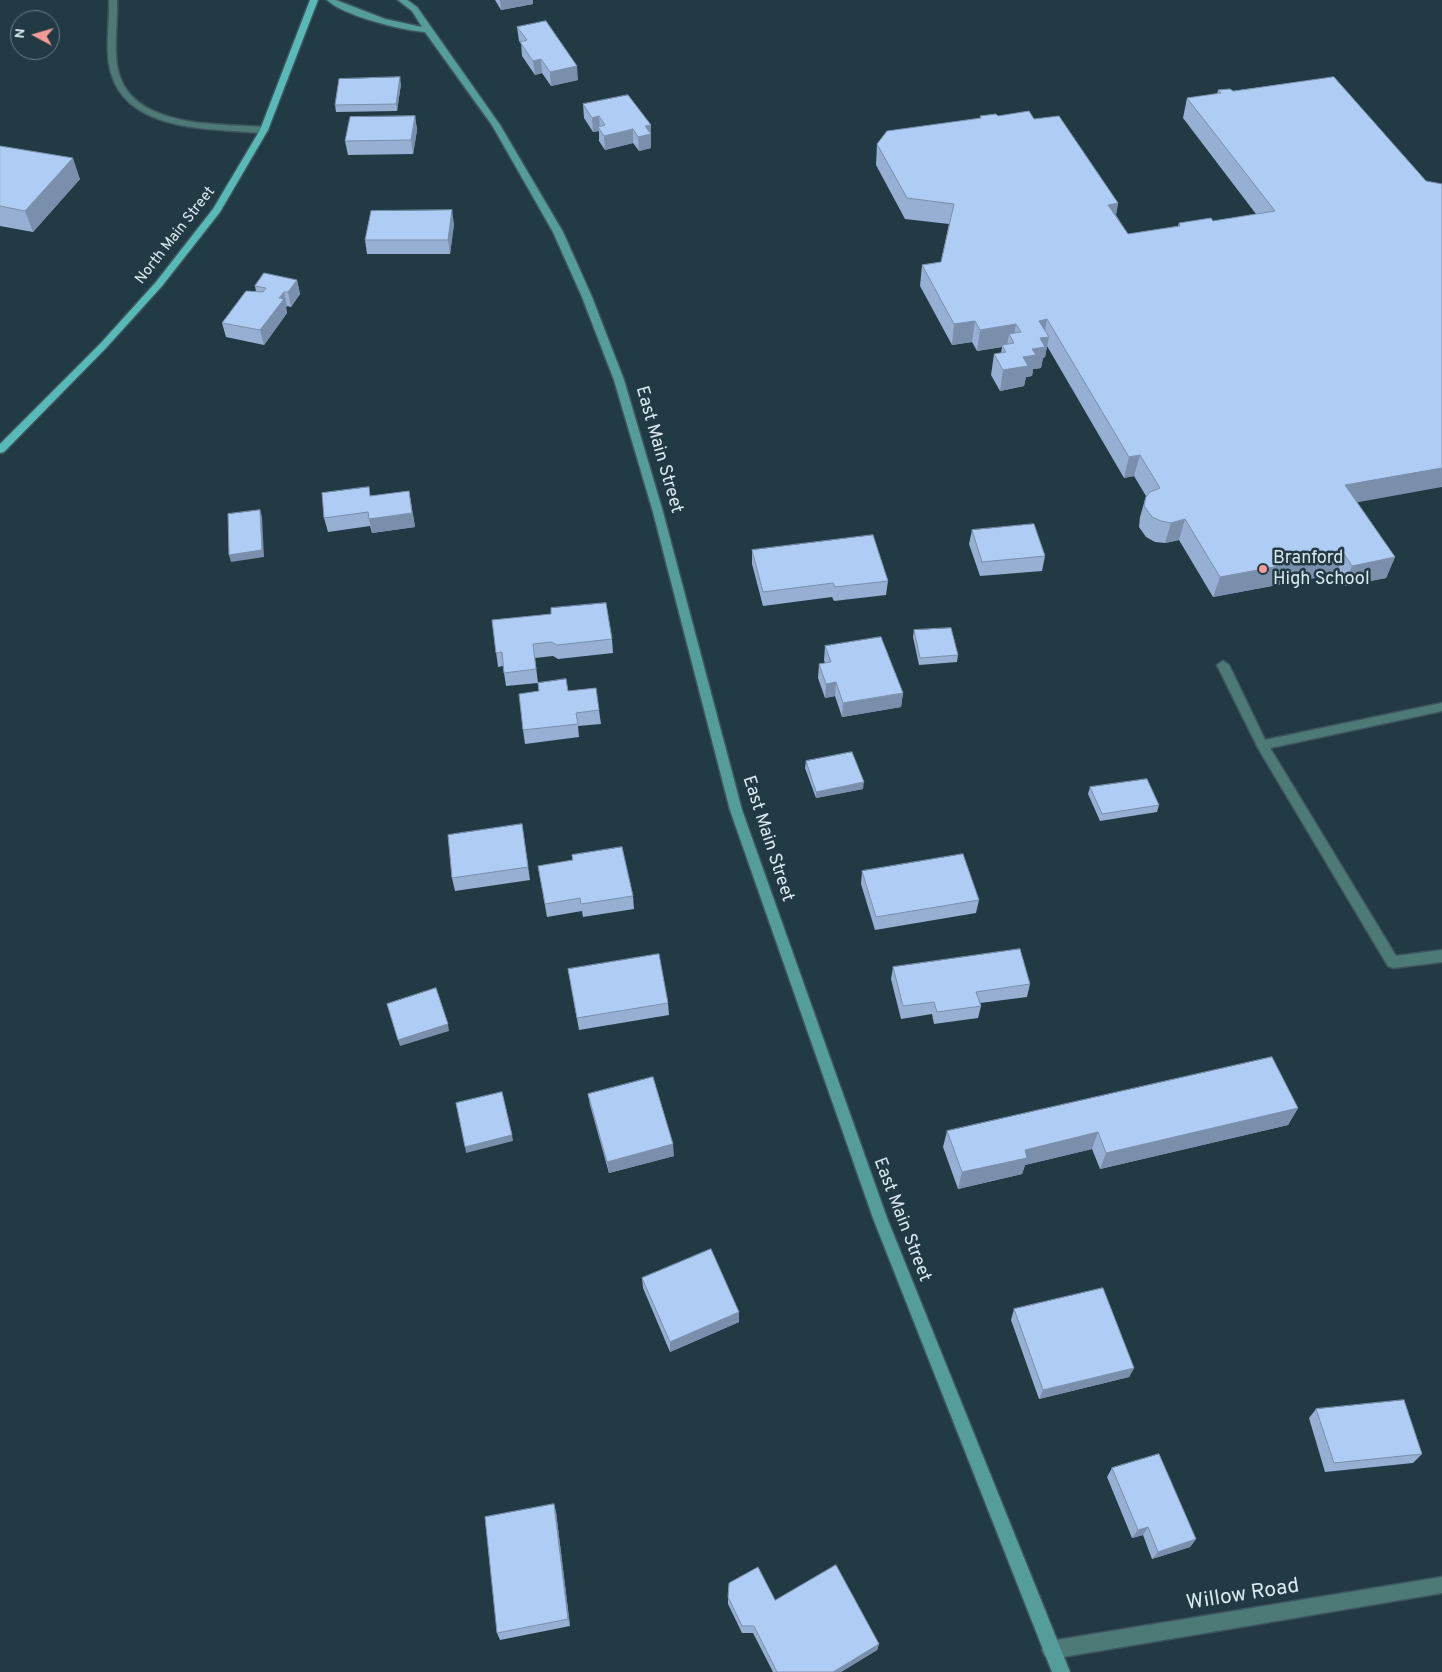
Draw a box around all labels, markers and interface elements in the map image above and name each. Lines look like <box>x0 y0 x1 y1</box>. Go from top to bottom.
north arrow <box>10 10 60 60</box>
text: N <box>12 28 30 39</box>
street label: North Main Street <box>132 184 220 288</box>
street label: East Main Street <box>630 384 686 516</box>
place label: Branford High School <box>1273 548 1370 590</box>
marker: Branford High School <box>1257 563 1269 575</box>
street label: East Main Street <box>736 773 798 905</box>
street label: East Main Street <box>867 1155 935 1285</box>
street label: Willow Road <box>1185 1575 1301 1617</box>

